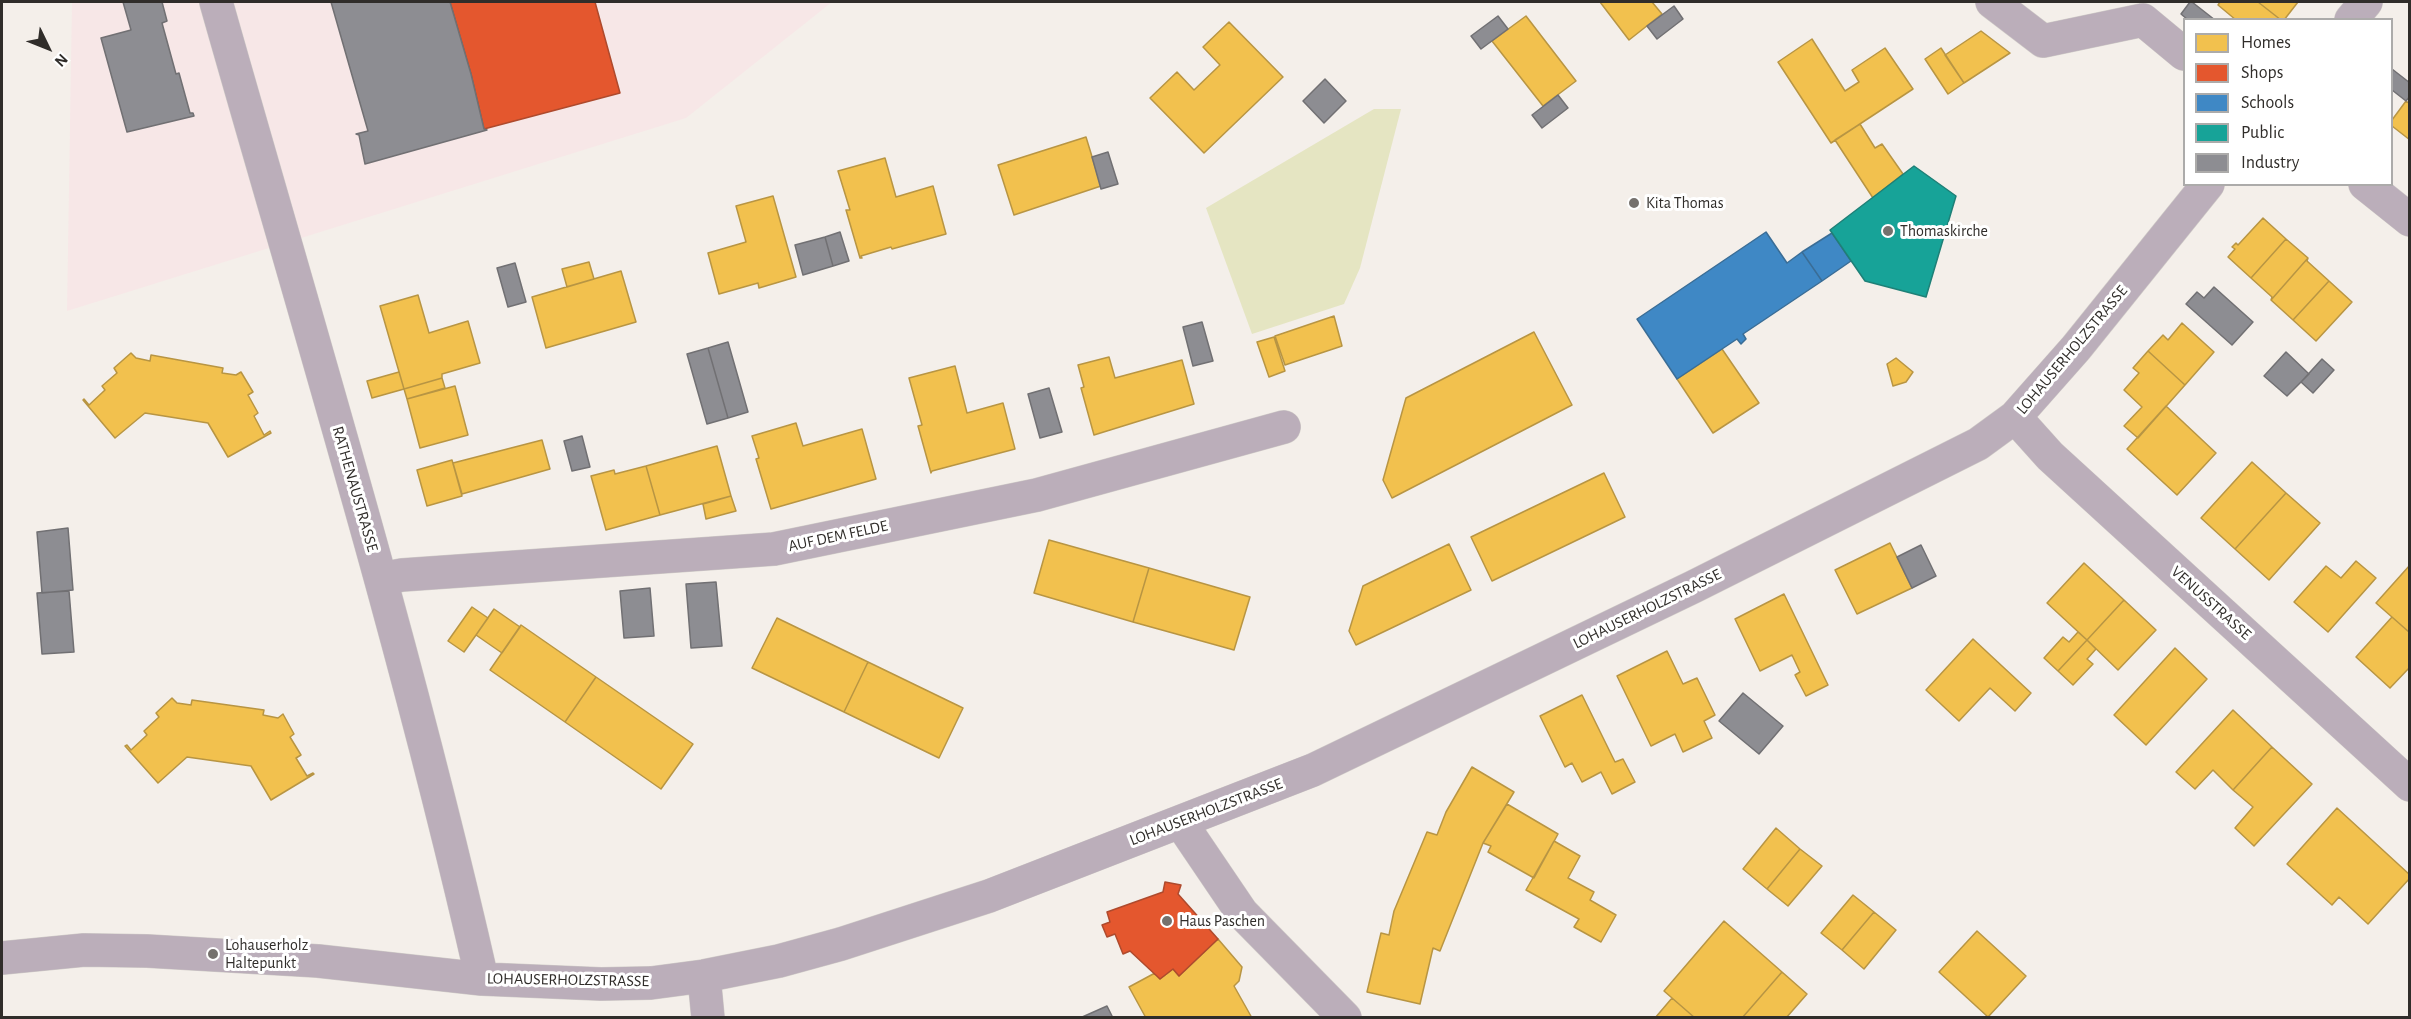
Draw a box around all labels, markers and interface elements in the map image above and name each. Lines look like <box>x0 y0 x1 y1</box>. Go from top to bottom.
north arrow <box>18 18 78 78</box>
legend <box>2183 18 2393 186</box>
text: Homes <box>2241 34 2291 52</box>
text: N <box>52 51 71 70</box>
text: Shops <box>2241 64 2283 82</box>
text: Schools <box>2241 94 2294 112</box>
text: Public <box>2241 124 2284 142</box>
text: Industry <box>2241 154 2300 172</box>
place label: Kita Thomas <box>1646 193 1724 213</box>
marker: Kita Thomas <box>1627 196 1641 210</box>
place label: Thomaskirche <box>1900 221 1988 241</box>
marker: Thomaskirche <box>1881 224 1895 238</box>
street label: LOHAUSERHOLZSTRASSE <box>2012 282 2132 418</box>
street label: RATHENAUSTRASSE <box>328 424 382 554</box>
street label: AUF DEM FELDE <box>786 516 890 556</box>
street label: VENUSSTRASSE <box>2167 562 2255 644</box>
street label: LOHAUSERHOLZSTRASSE <box>1570 565 1724 653</box>
street label: LOHAUSERHOLZSTRASSE <box>1127 774 1285 850</box>
place label: Haus Paschen <box>1179 911 1265 931</box>
marker: Haus Paschen <box>1160 914 1174 928</box>
place label: Lohauserholz Haltepunkt <box>225 935 308 973</box>
marker: Lohauserholz Haltepunkt <box>206 947 220 961</box>
street label: LOHAUSERHOLZSTRASSE <box>487 969 649 991</box>

